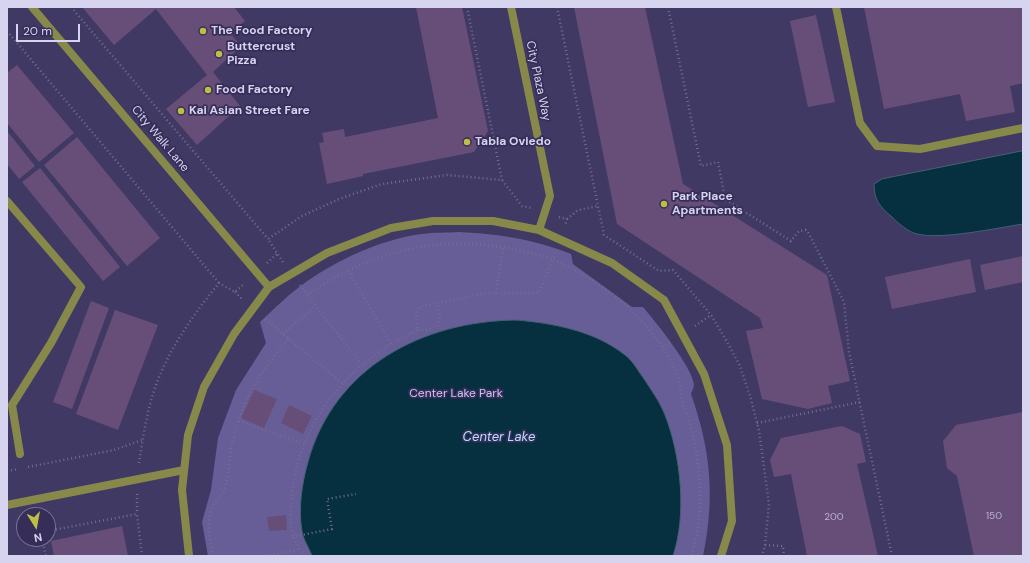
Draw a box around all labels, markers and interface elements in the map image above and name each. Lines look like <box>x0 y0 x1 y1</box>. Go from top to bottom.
scale bar <box>18 16 82 42</box>
text: 20 m <box>23 23 52 39</box>
place label: The Food Factory <box>211 24 312 38</box>
marker: The Food Factory <box>198 26 208 36</box>
place label: Buttercrust Pizza <box>227 40 295 68</box>
street label: City Plaza Way <box>522 40 554 122</box>
marker: Buttercrust Pizza <box>214 49 224 59</box>
place label: Food Factory <box>216 83 293 97</box>
marker: Food Factory <box>203 85 213 95</box>
street label: City Walk Lane <box>128 103 192 175</box>
place label: Kai Asian Street Fare <box>189 104 310 118</box>
marker: Kai Asian Street Fare <box>176 106 186 116</box>
place label: Tabla Oviedo <box>475 135 551 149</box>
marker: Tabla Oviedo <box>462 137 472 147</box>
place label: Park Place Apartments <box>672 190 743 218</box>
marker: Park Place Apartments <box>659 199 669 209</box>
park label: Center Lake Park <box>409 387 503 401</box>
water label: Center Lake <box>463 430 535 446</box>
north arrow <box>16 507 56 547</box>
house number: 150 <box>986 510 1002 522</box>
house number: 200 <box>824 511 844 523</box>
text: N <box>33 530 43 545</box>

